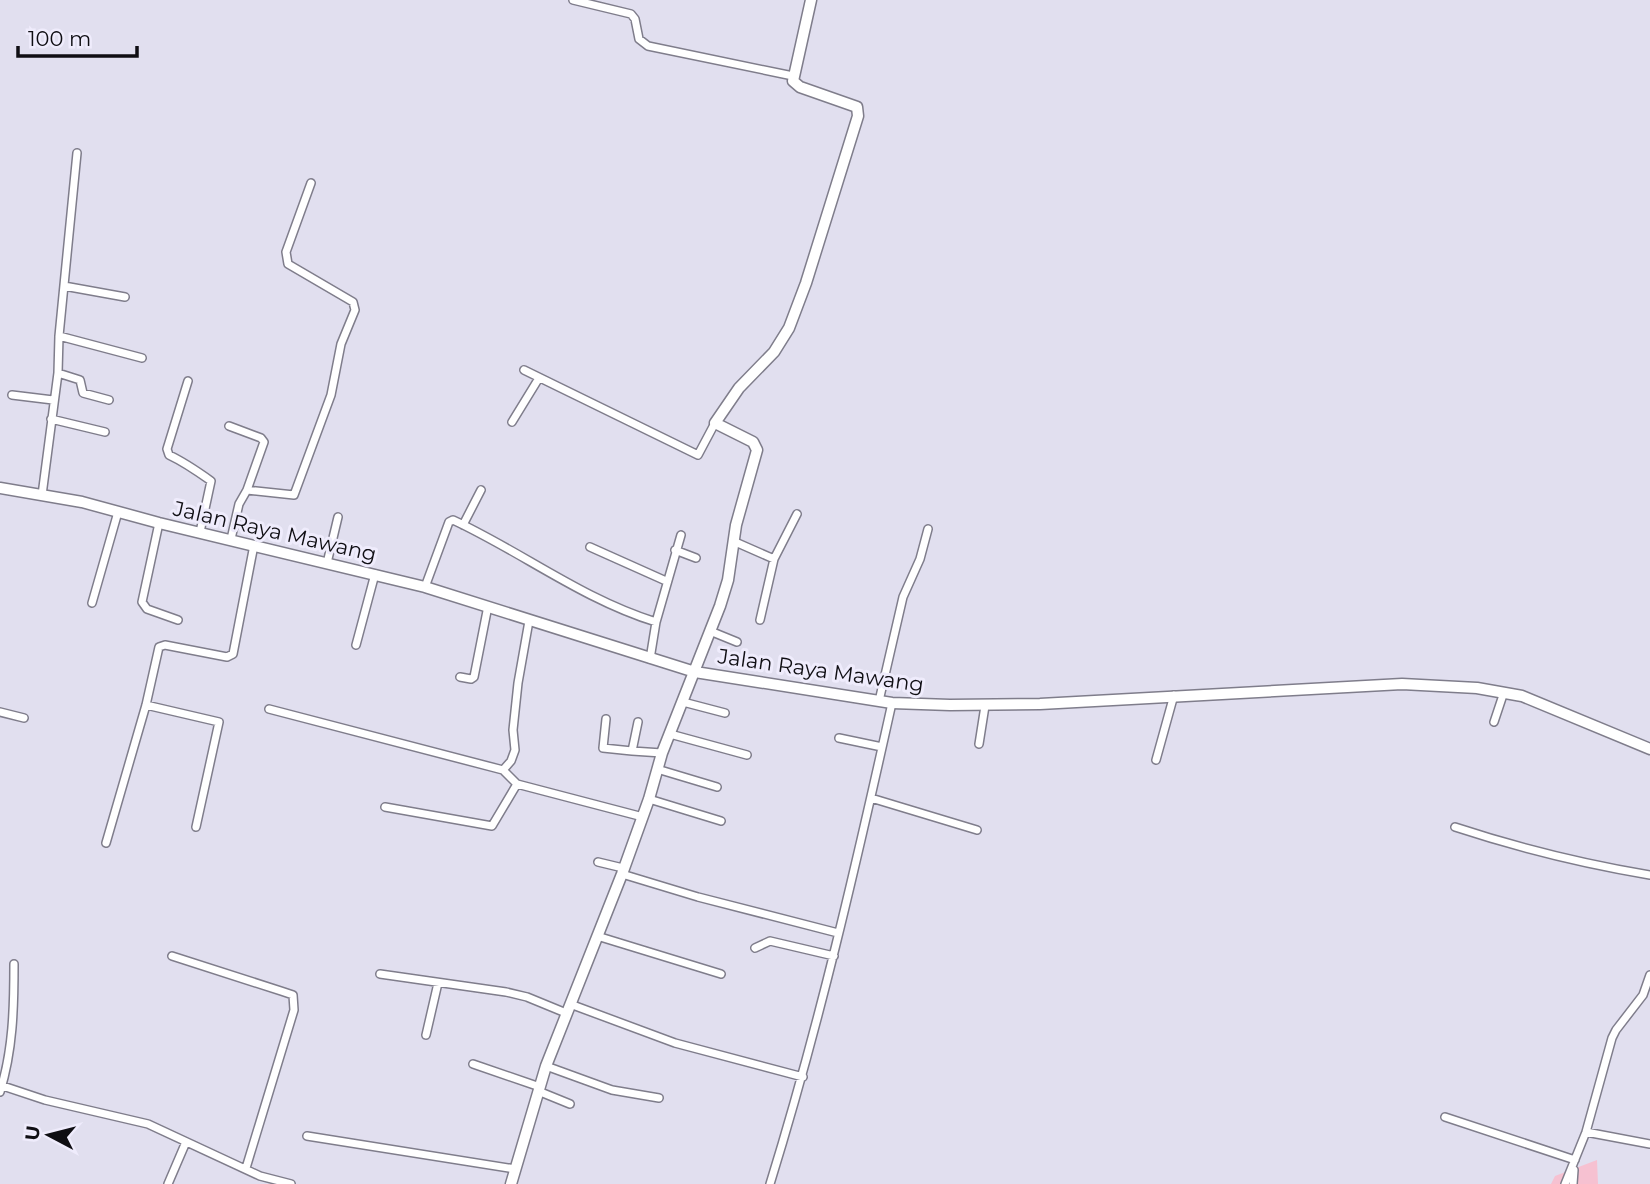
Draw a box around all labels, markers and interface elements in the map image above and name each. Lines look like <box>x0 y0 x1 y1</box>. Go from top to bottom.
scale bar <box>18 14 136 58</box>
text: 100 m <box>28 26 91 51</box>
street label: Jalan Raya Mawang <box>170 495 379 567</box>
street label: Jalan Raya Mawang <box>715 643 926 697</box>
north arrow <box>14 1100 84 1170</box>
text: U <box>20 1124 45 1142</box>

